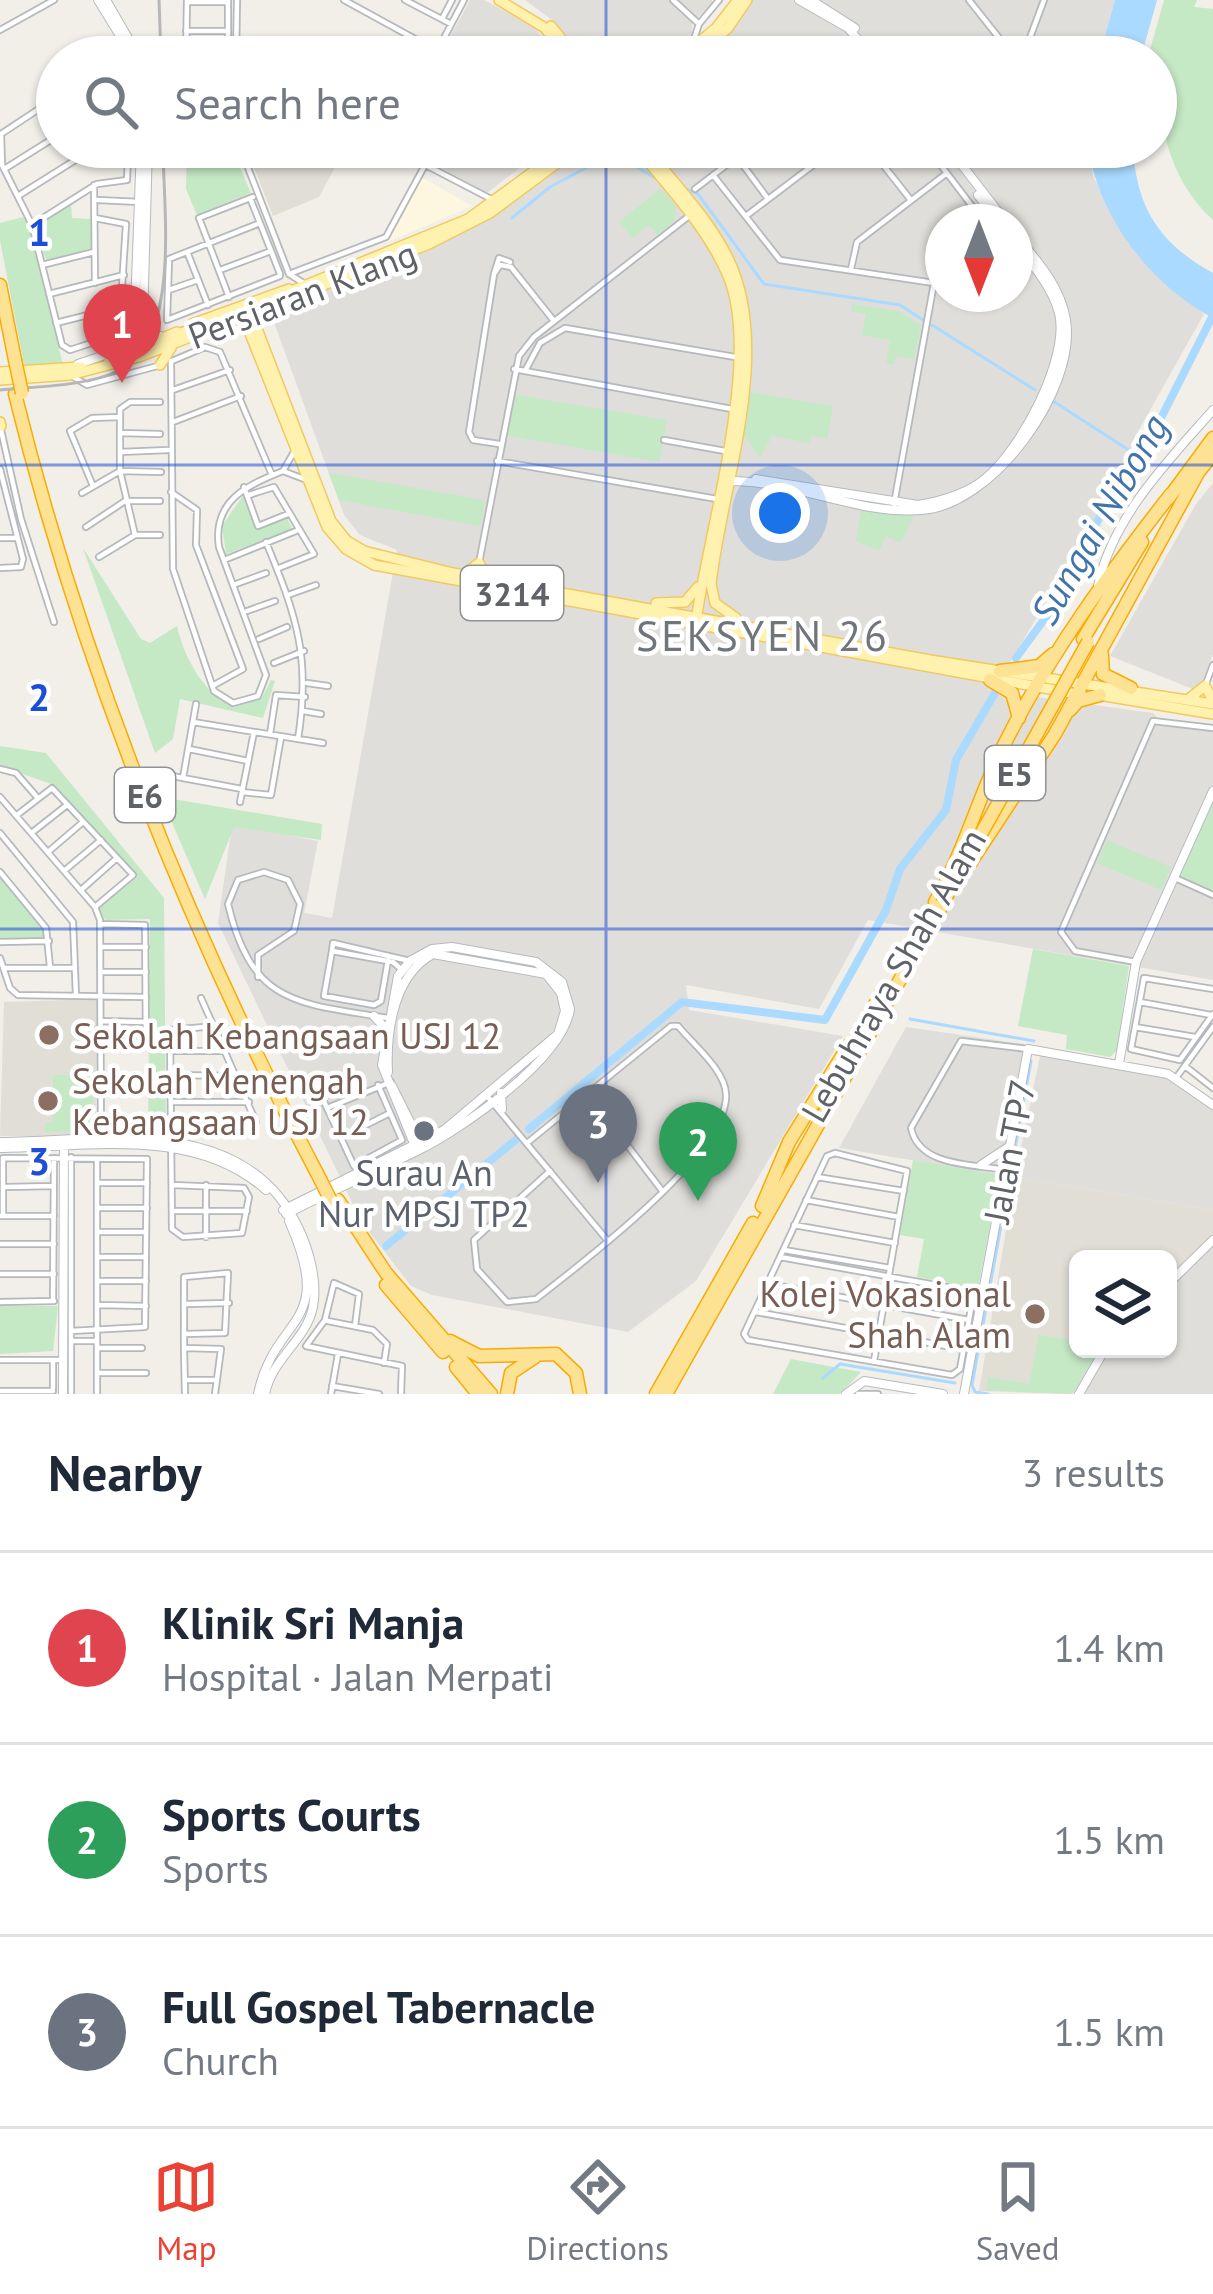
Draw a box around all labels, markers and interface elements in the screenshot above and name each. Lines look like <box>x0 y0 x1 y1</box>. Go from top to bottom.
search box <box>36 36 1177 168</box>
icon: search <box>78 69 144 135</box>
text: Search here <box>174 73 401 131</box>
north arrow <box>925 204 1033 312</box>
text: 1 <box>28 206 50 257</box>
street label: Persiaran Klang <box>181 229 423 359</box>
pin: 1 <box>83 284 161 383</box>
water label: Sungai Nibong <box>1018 405 1180 633</box>
your location <box>750 483 810 543</box>
road number: 3214 <box>461 566 563 620</box>
district label: SEKSYEN 26 <box>636 608 890 663</box>
text: 2 <box>28 671 50 722</box>
road number: E5 <box>985 746 1045 800</box>
road number: E6 <box>115 768 175 822</box>
street label: Lebuhraya Shah Alam <box>790 820 996 1130</box>
place label: Sekolah Kebangsaan USJ 12 <box>73 1012 501 1059</box>
marker: Sekolah Kebangsaan USJ 12 <box>36 1022 62 1048</box>
place label: Sekolah Menengah Kebangsaan USJ 12 <box>72 1057 369 1145</box>
street label: Jalan TP7 <box>972 1076 1046 1228</box>
pin: 3 <box>559 1084 637 1183</box>
marker: Sekolah Menengah Kebangsaan USJ 12 <box>35 1088 61 1114</box>
pin: 2 <box>659 1102 737 1201</box>
marker: Surau An Nur MPSJ TP2 <box>411 1118 437 1144</box>
text: 3 <box>28 1135 50 1186</box>
place label: Surau An Nur MPSJ TP2 <box>318 1149 530 1237</box>
map controls <box>1069 1250 1177 1358</box>
button: layers <box>1069 1250 1177 1358</box>
place label: Kolej Vokasional Shah Alam <box>760 1270 1011 1358</box>
marker: Kolej Vokasional Shah Alam <box>1022 1301 1048 1327</box>
text: Nearby <box>48 1439 202 1505</box>
text: 3 results <box>1022 1447 1165 1498</box>
text: Klinik Sri Manja <box>162 1593 464 1651</box>
text: 1 <box>76 1622 98 1673</box>
text: 1.4 km <box>1053 1622 1165 1673</box>
text: Hospital · Jalan Merpati <box>162 1651 553 1702</box>
text: Sports Courts <box>162 1785 421 1843</box>
text: 2 <box>76 1814 98 1865</box>
text: 1.5 km <box>1053 1814 1165 1865</box>
text: Sports <box>162 1843 269 1894</box>
text: Full Gospel Tabernacle <box>162 1977 595 2035</box>
text: 3 <box>76 2006 98 2057</box>
text: 1.5 km <box>1053 2006 1165 2057</box>
text: Church <box>162 2035 279 2086</box>
tab: Map <box>153 2154 219 2269</box>
tab: Directions <box>526 2154 669 2269</box>
tab: Saved <box>976 2154 1060 2269</box>

